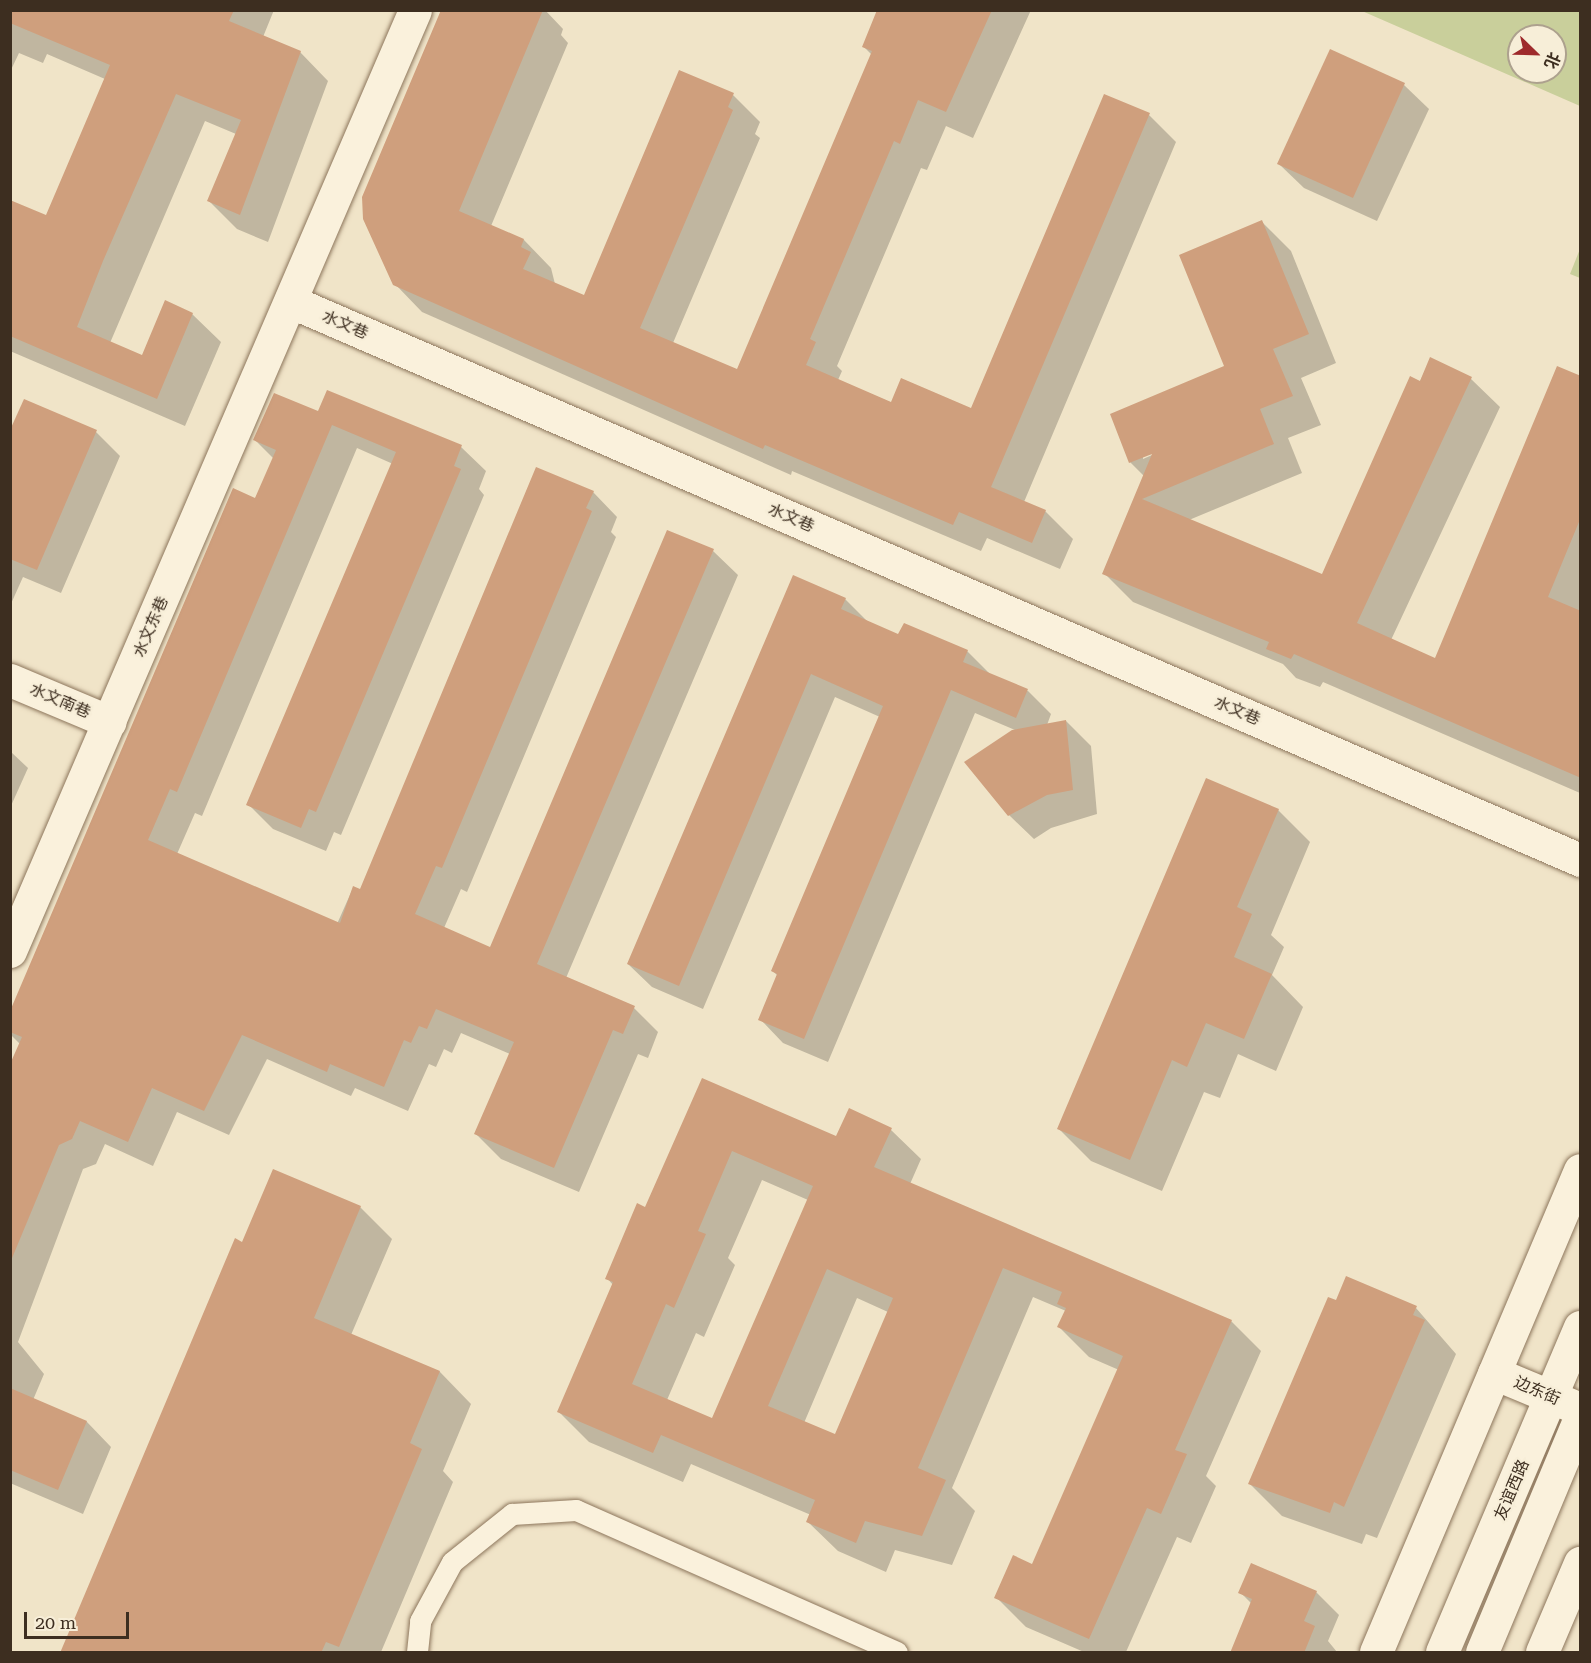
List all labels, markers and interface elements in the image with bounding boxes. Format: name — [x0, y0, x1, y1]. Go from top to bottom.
north arrow — [1507, 24, 1567, 84]
text: 北 — [1540, 49, 1564, 72]
street label: 水文巷 — [319, 307, 371, 343]
street label: 水文巷 — [765, 500, 817, 536]
street label: 水文东巷 — [130, 594, 172, 660]
street label: 水文南巷 — [27, 680, 93, 722]
street label: 水文巷 — [1211, 693, 1263, 729]
street label: 边东街 — [1511, 1373, 1563, 1409]
street label: 友谊西路 — [1491, 1457, 1533, 1523]
scale bar — [27, 1600, 132, 1638]
text: 20 m — [35, 1612, 76, 1633]

